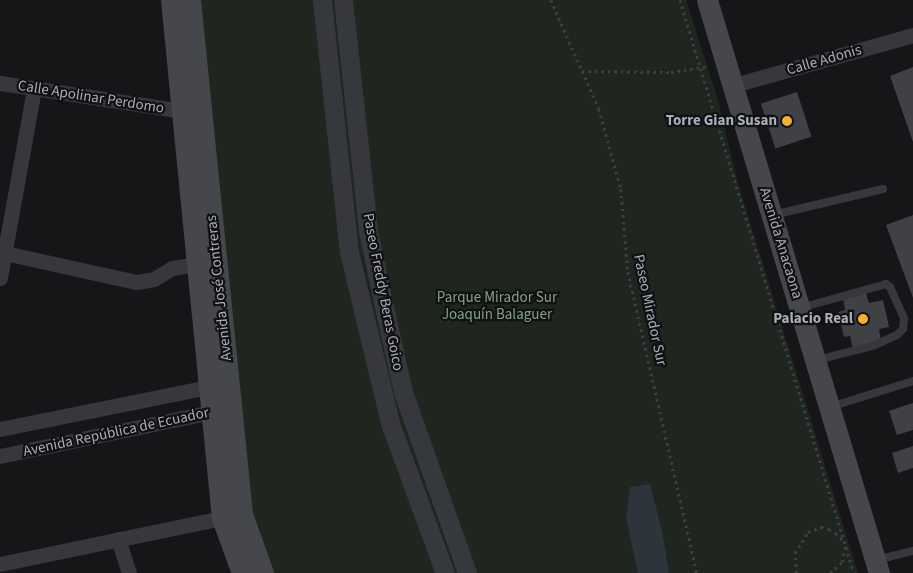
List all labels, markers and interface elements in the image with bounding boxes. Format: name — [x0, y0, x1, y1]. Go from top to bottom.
street label: Calle Adonis — [785, 41, 863, 79]
street label: Calle Apolinar Perdomo — [17, 77, 165, 117]
place label: Torre Gian Susan — [666, 112, 777, 130]
marker: Torre Gian Susan — [781, 115, 793, 127]
street label: Avenida Anacaona — [756, 185, 806, 301]
street label: Paseo Freddy Beras Goico — [359, 212, 407, 372]
street label: Avenida José Contreras — [202, 214, 236, 362]
street label: Paseo Mirador Sur — [629, 253, 671, 367]
park label: Parque Mirador Sur Joaquín Balaguer — [437, 288, 557, 323]
place label: Palacio Real — [773, 310, 853, 328]
marker: Palacio Real — [857, 313, 869, 325]
street label: Avenida República de Ecuador — [22, 404, 210, 460]

